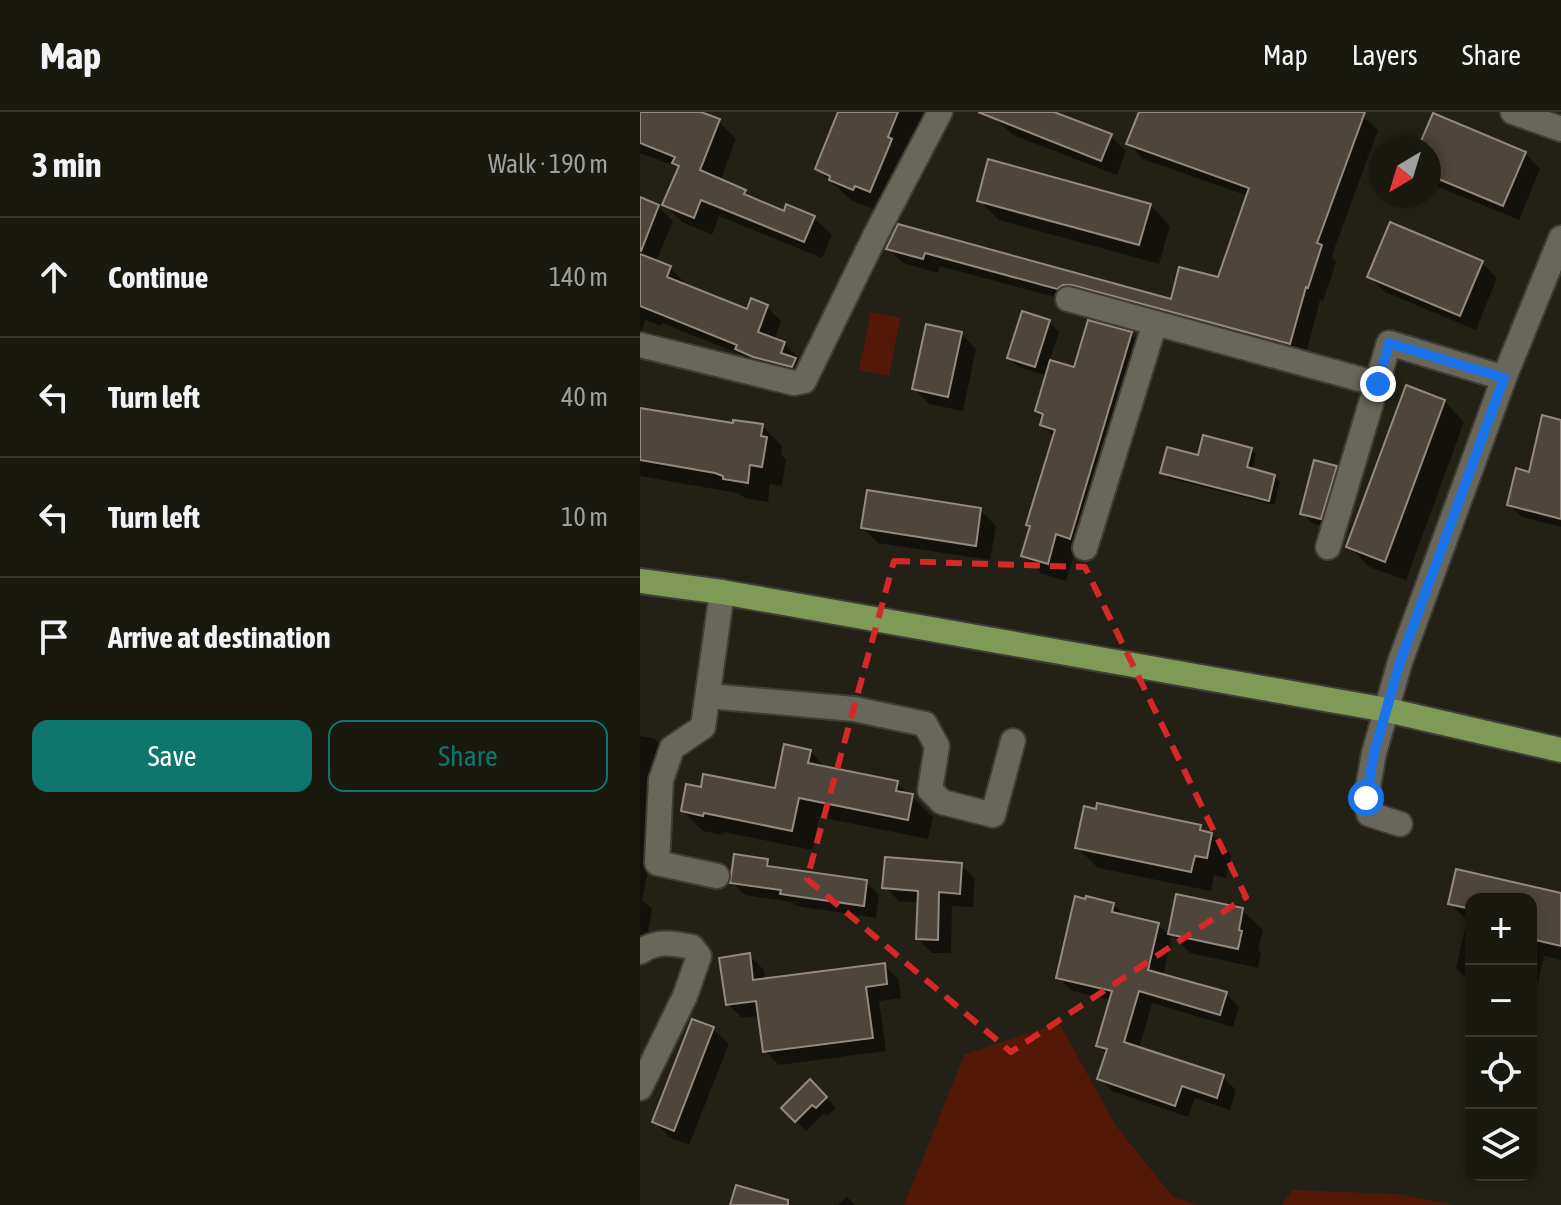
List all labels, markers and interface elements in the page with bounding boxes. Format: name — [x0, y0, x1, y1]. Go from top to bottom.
text: Map — [40, 34, 101, 77]
text: Map — [1263, 39, 1308, 71]
text: Layers — [1352, 39, 1418, 71]
text: Share — [1462, 39, 1521, 71]
north arrow — [1369, 136, 1441, 208]
text: 3 min — [32, 145, 101, 184]
text: Walk · 190 m — [488, 149, 608, 179]
icon: ahead — [32, 255, 76, 299]
text: Continue — [108, 260, 208, 294]
text: 140 m — [549, 262, 608, 292]
route end — [1360, 366, 1396, 402]
icon: left — [32, 375, 76, 419]
text: Turn left — [108, 380, 200, 414]
text: 40 m — [561, 382, 608, 412]
icon: left — [32, 495, 76, 539]
text: Turn left — [108, 500, 200, 534]
text: 10 m — [561, 502, 608, 532]
icon: arrive — [32, 615, 76, 659]
text: Arrive at destination — [108, 620, 330, 654]
button: Save — [32, 720, 312, 792]
button: Share — [328, 720, 608, 792]
route start — [1348, 780, 1384, 816]
map controls — [1465, 893, 1537, 1181]
button: + — [1465, 893, 1537, 965]
button: − — [1465, 965, 1537, 1037]
button: locate — [1465, 1037, 1537, 1109]
button: layers — [1465, 1109, 1537, 1181]

